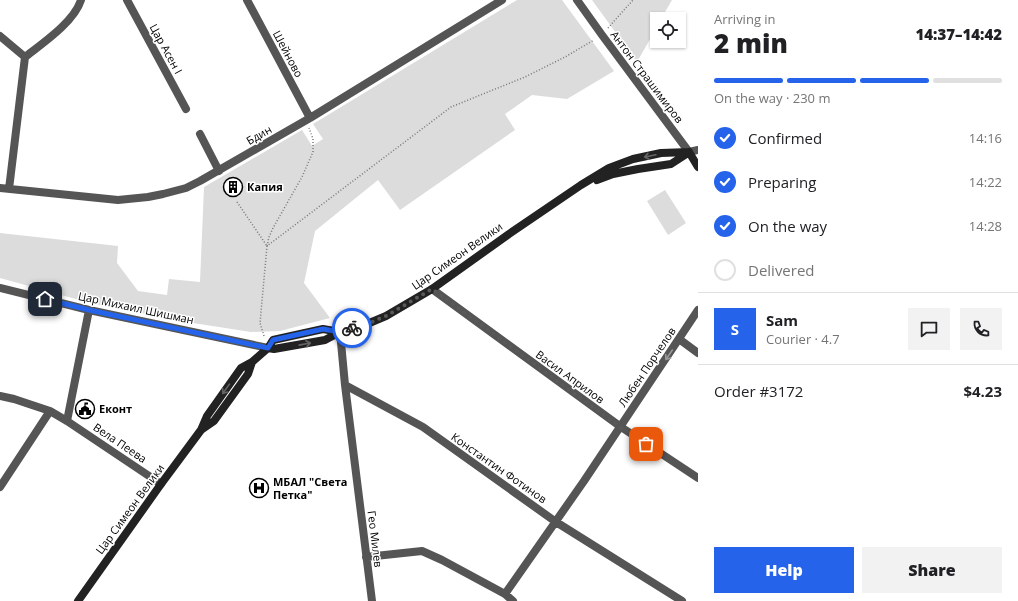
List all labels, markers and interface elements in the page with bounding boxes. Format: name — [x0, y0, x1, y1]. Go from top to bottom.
text: Arriving in — [714, 10, 776, 28]
map controls — [650, 12, 686, 48]
button: locate — [650, 12, 686, 48]
street label: Цар Асен I — [147, 21, 186, 76]
text: 14:37–14:42 — [916, 24, 1002, 44]
text: 2 min — [714, 25, 788, 61]
street label: Антон Страшимиров — [608, 27, 687, 126]
street label: Шейново — [270, 28, 307, 80]
text: On the way · 230 m — [714, 89, 830, 107]
street label: Бдин — [243, 121, 274, 148]
icon: check — [714, 127, 736, 149]
text: Confirmed — [748, 128, 822, 148]
text: 14:16 — [969, 129, 1002, 147]
one-way arrow — [644, 152, 657, 160]
icon: check — [714, 171, 736, 193]
text: Preparing — [748, 172, 816, 192]
text: 14:22 — [969, 173, 1002, 191]
building icon: Капия — [222, 176, 244, 198]
place label: Капия — [247, 179, 283, 194]
icon: check — [714, 215, 736, 237]
text: On the way — [748, 216, 827, 236]
text: 14:28 — [969, 217, 1002, 235]
street label: Цар Симеон Велики — [408, 219, 505, 293]
text: Delivered — [748, 260, 815, 280]
pin — [28, 282, 62, 316]
icon: home — [34, 288, 56, 310]
street label: Цар Михаил Шишман — [77, 288, 195, 327]
courier — [332, 308, 372, 348]
button: chat — [908, 308, 950, 350]
button: phone — [960, 308, 1002, 350]
text: Sam — [766, 310, 798, 330]
icon: bike — [341, 317, 363, 339]
text: S — [731, 319, 739, 339]
street label: Любен Порчелов — [614, 324, 679, 409]
text: Courier · 4.7 — [766, 330, 840, 348]
one-way arrow — [298, 339, 311, 347]
street label: Васил Априлов — [533, 347, 608, 407]
one-way arrow — [665, 349, 673, 360]
text: Order #3172 — [714, 381, 803, 401]
text: $4.23 — [963, 381, 1002, 401]
one-way arrow — [222, 383, 230, 394]
public building icon: Еконт — [74, 398, 96, 420]
place label: Еконт — [99, 401, 132, 416]
street label: Вела Пеева — [91, 419, 150, 466]
pin — [629, 427, 663, 461]
street label: Константин Фотинов — [449, 429, 550, 506]
icon: bag — [635, 433, 657, 455]
street label: Цар Симеон Велики — [92, 461, 167, 557]
place label: МБАЛ "Света Петка" — [273, 474, 347, 502]
hospital icon: МБАЛ "Света Петка" — [248, 477, 270, 499]
street label: Гео Милев — [365, 510, 386, 568]
button: Help — [714, 547, 854, 593]
button: Share — [862, 547, 1002, 593]

